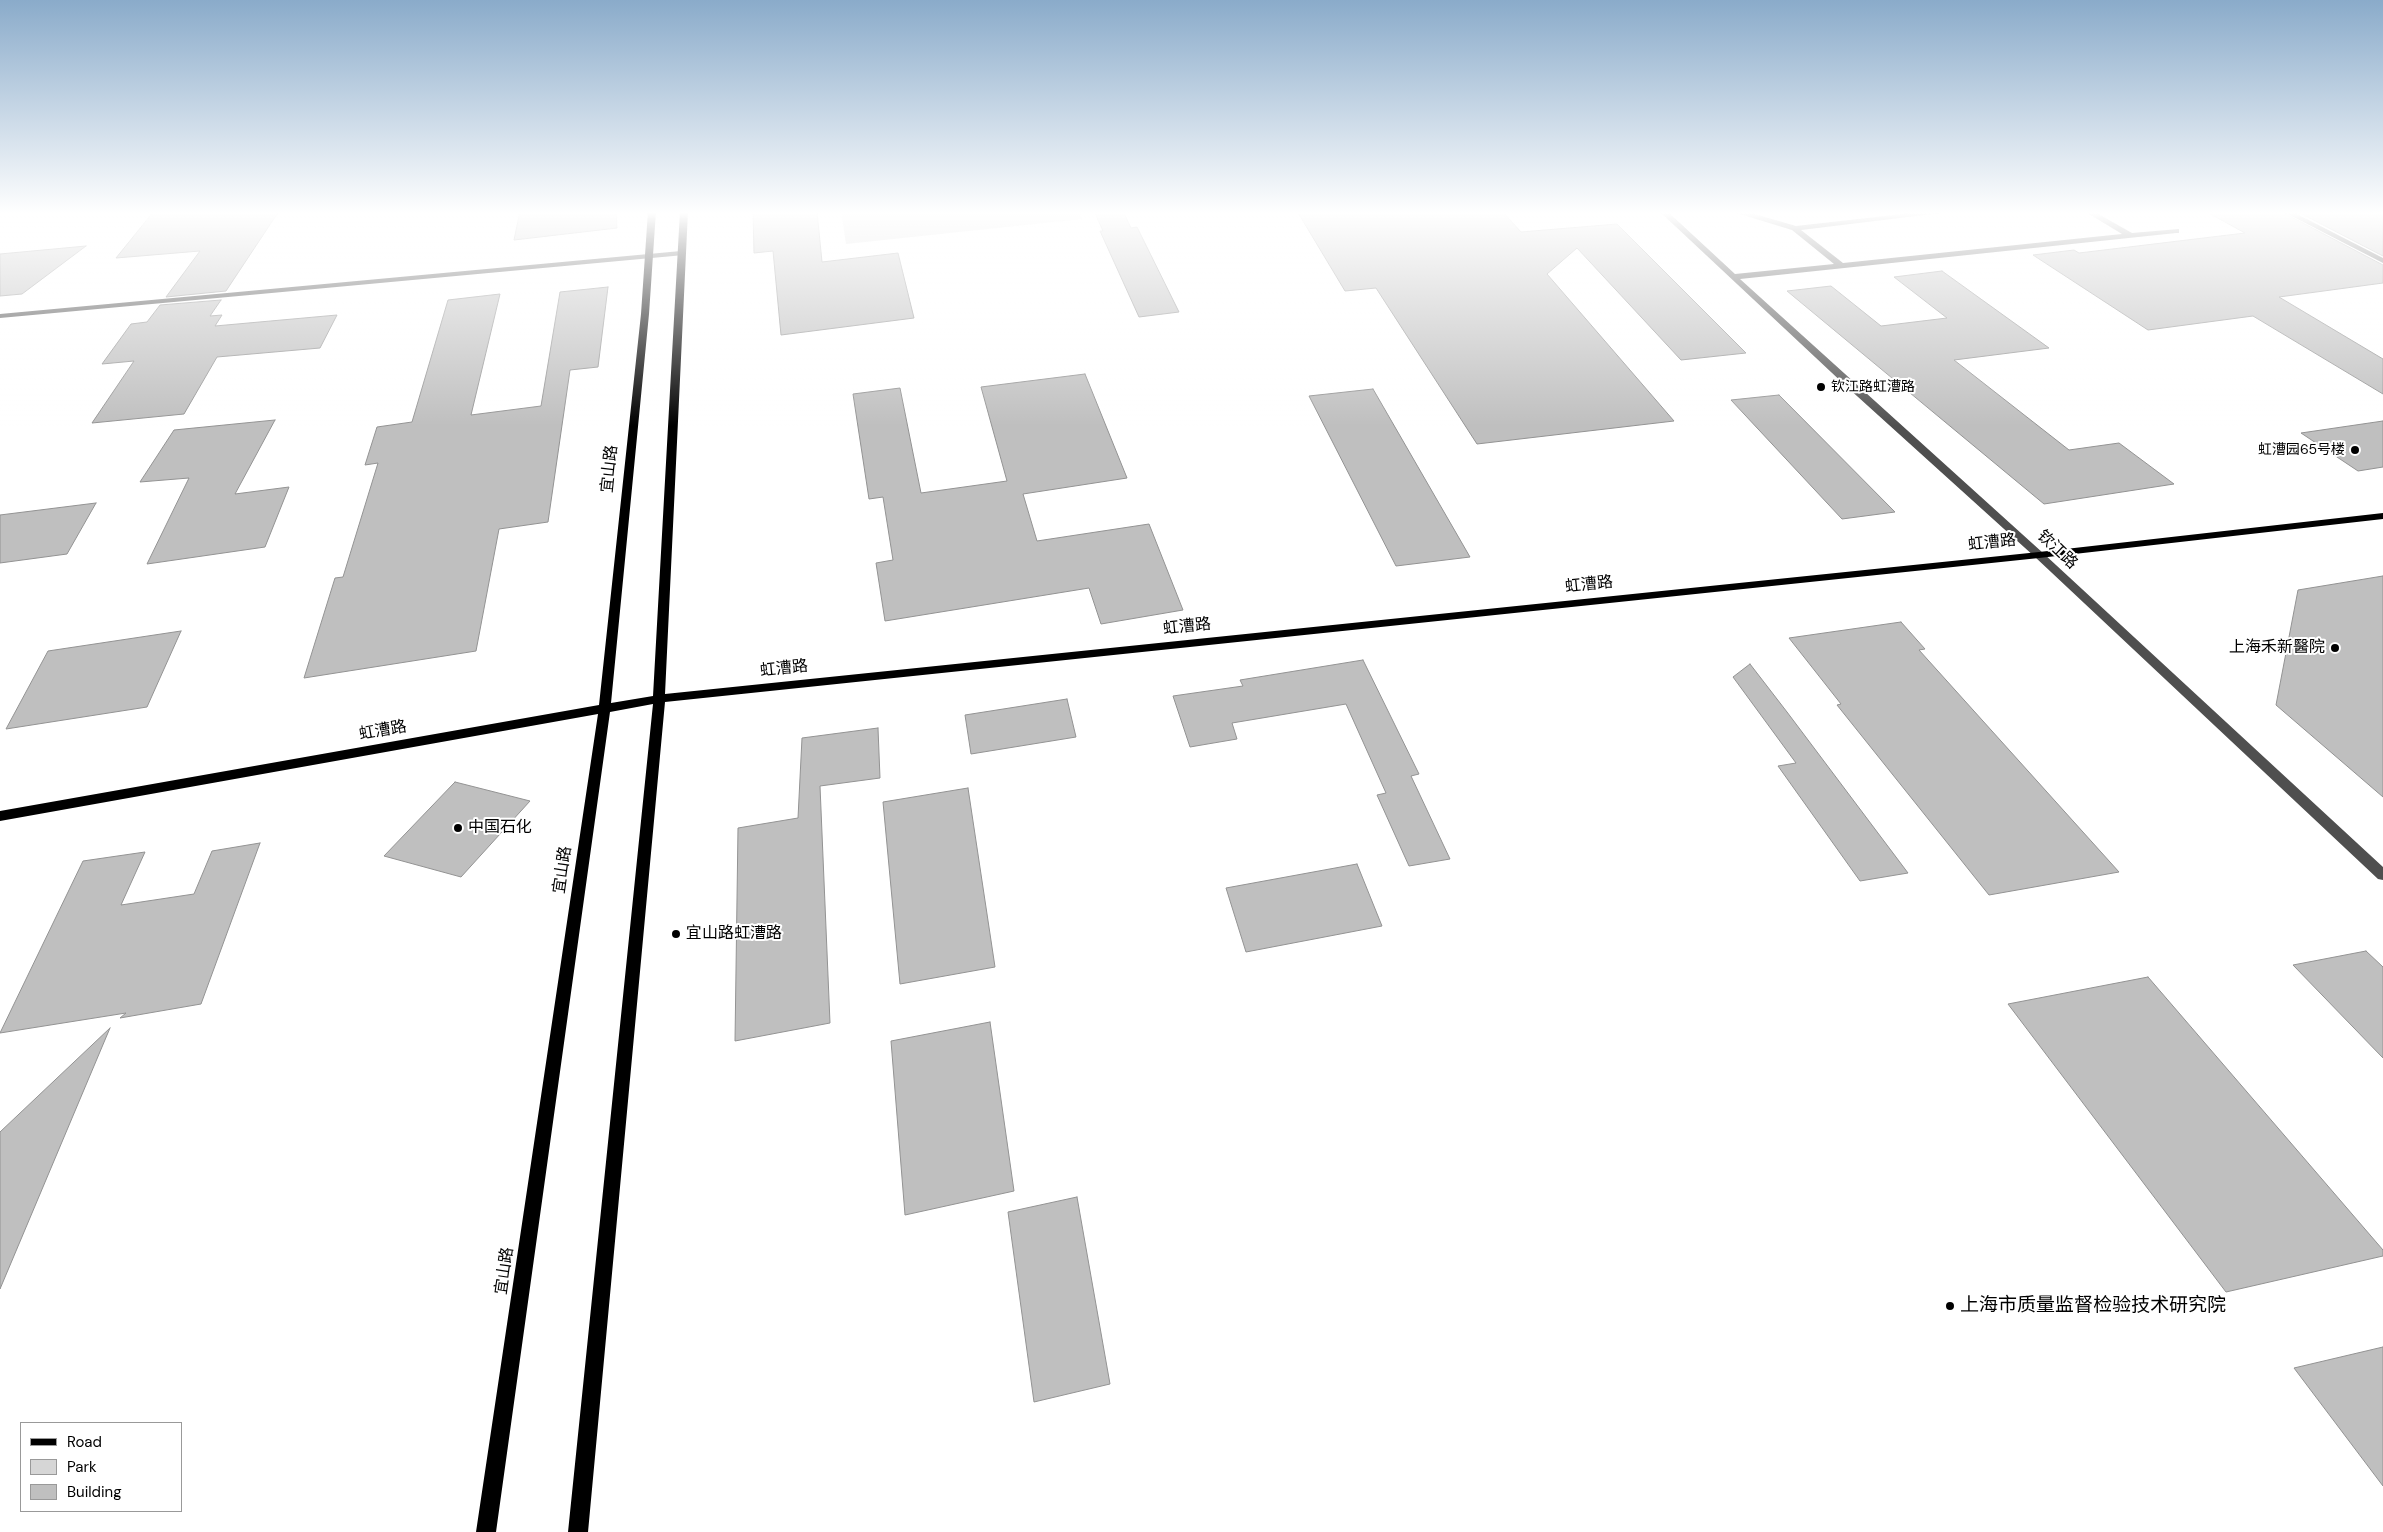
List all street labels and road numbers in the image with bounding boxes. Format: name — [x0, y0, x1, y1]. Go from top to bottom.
street label: 宜山路 — [598, 444, 622, 494]
street label: 钦江路 — [2033, 527, 2081, 573]
street label: 虹漕路 — [1967, 531, 2017, 555]
street label: 虹漕路 — [1564, 573, 1614, 597]
street label: 虹漕路 — [1162, 615, 1212, 639]
street label: 虹漕路 — [759, 657, 809, 681]
street label: 虹漕路 — [358, 717, 408, 745]
street label: 宜山路 — [550, 845, 576, 895]
street label: 宜山路 — [492, 1246, 518, 1296]

